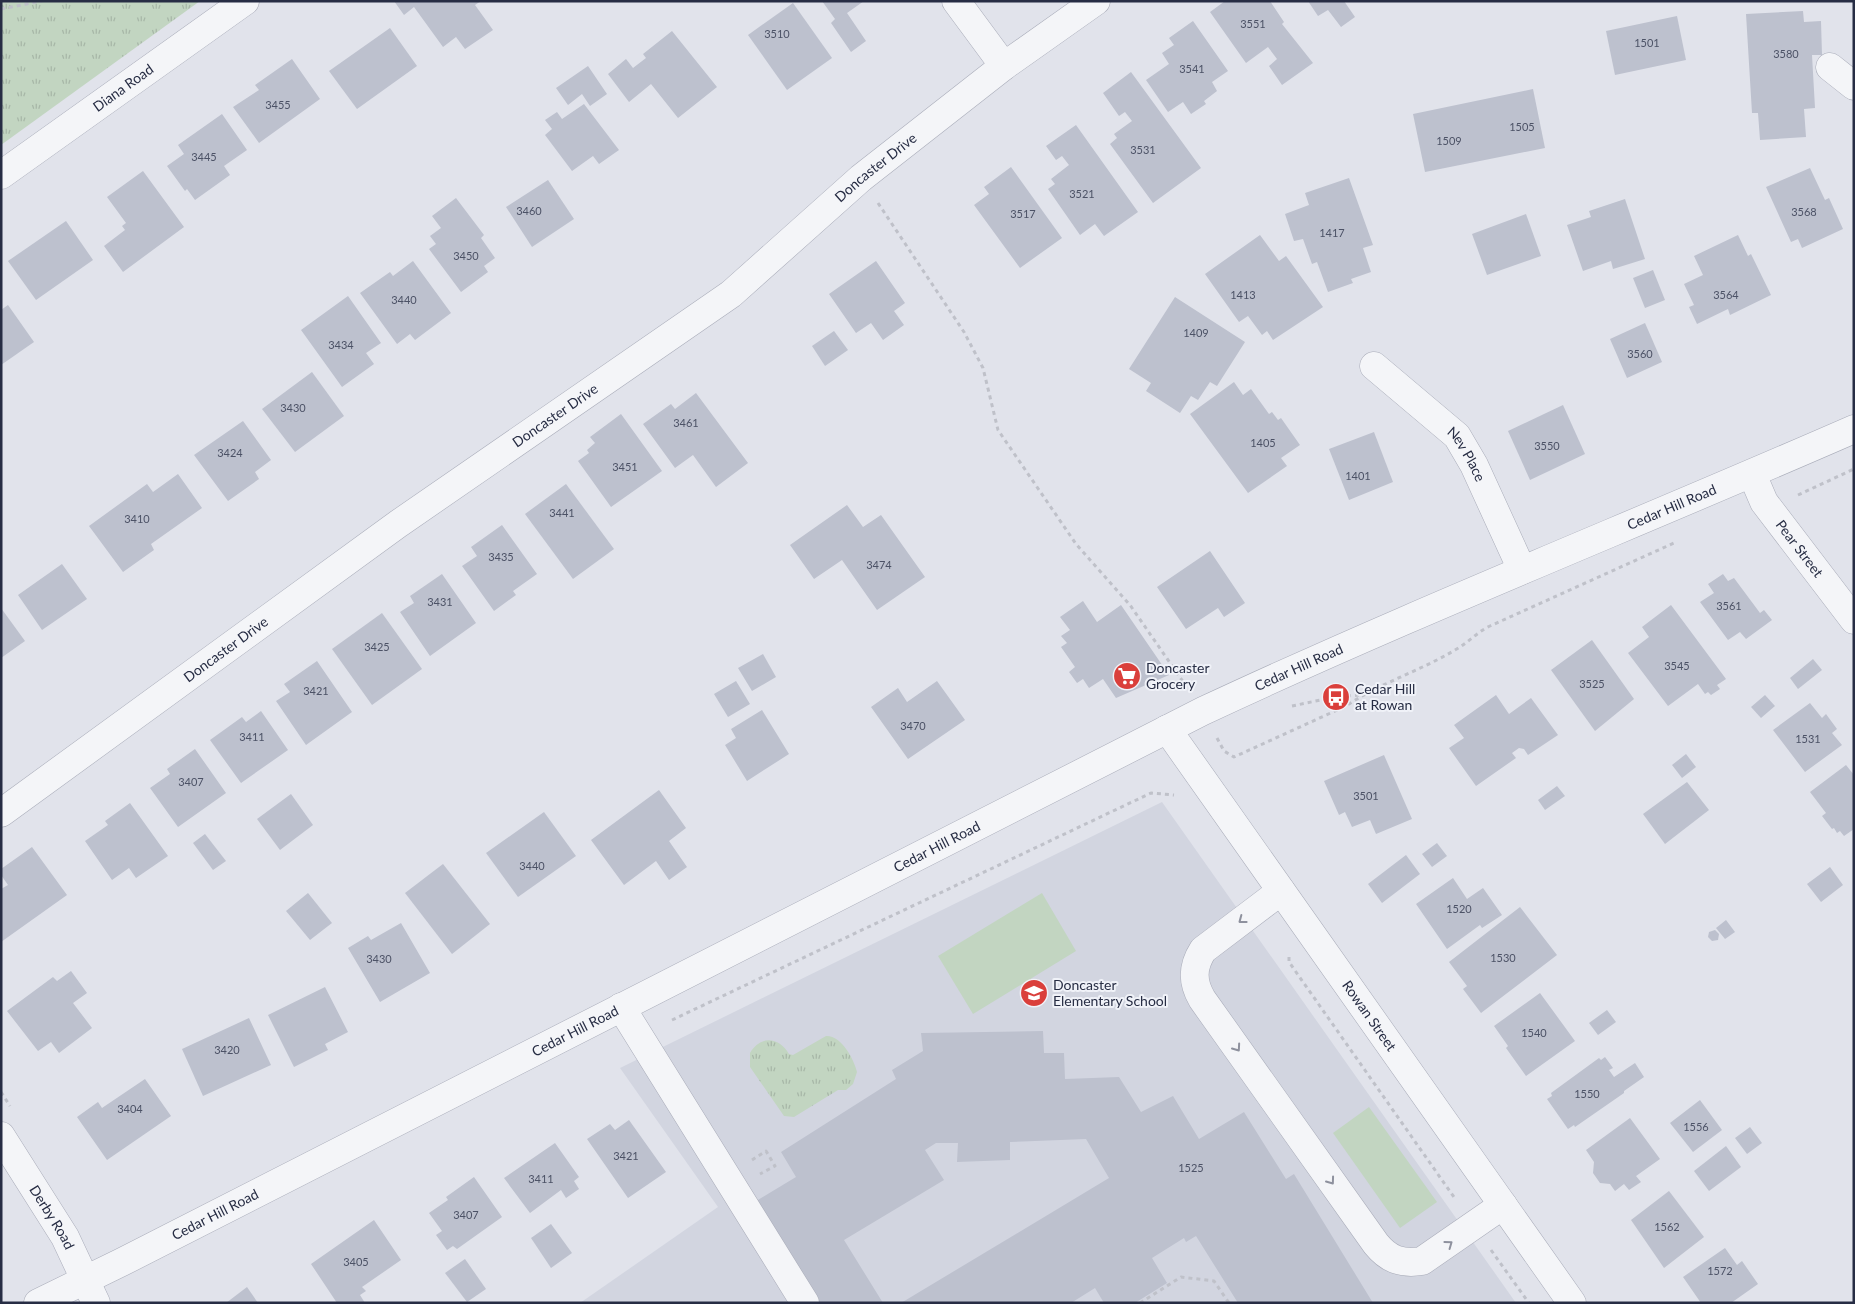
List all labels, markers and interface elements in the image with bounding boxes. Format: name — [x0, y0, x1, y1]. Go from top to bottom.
house number: 3551 — [1240, 17, 1266, 30]
house number: 3510 — [764, 27, 790, 40]
house number: 1501 — [1634, 36, 1660, 49]
house number: 3580 — [1773, 47, 1799, 60]
street label: Diana Road — [89, 60, 156, 115]
house number: 3541 — [1179, 62, 1205, 75]
house number: 3455 — [265, 98, 291, 111]
house number: 1505 — [1509, 120, 1535, 133]
street label: Doncaster Drive — [831, 129, 920, 205]
house number: 1509 — [1436, 134, 1462, 147]
house number: 3531 — [1130, 143, 1156, 156]
house number: 3445 — [191, 150, 217, 163]
house number: 3521 — [1069, 187, 1095, 200]
house number: 3460 — [516, 204, 542, 217]
house number: 3568 — [1791, 205, 1817, 218]
house number: 3517 — [1010, 207, 1036, 220]
house number: 1417 — [1319, 226, 1345, 239]
house number: 3450 — [453, 249, 479, 262]
house number: 1413 — [1230, 288, 1256, 301]
house number: 3564 — [1713, 288, 1739, 301]
house number: 3440 — [391, 293, 417, 306]
house number: 1409 — [1183, 326, 1209, 339]
house number: 3434 — [328, 338, 354, 351]
house number: 3560 — [1627, 347, 1653, 360]
street label: Doncaster Drive — [509, 380, 601, 451]
house number: 3430 — [280, 401, 306, 414]
house number: 3461 — [673, 416, 699, 429]
street label: Nev Place — [1444, 423, 1489, 484]
house number: 1405 — [1250, 436, 1276, 449]
house number: 3550 — [1534, 439, 1560, 452]
house number: 3424 — [217, 446, 243, 459]
house number: 3451 — [612, 460, 638, 473]
house number: 1401 — [1345, 469, 1371, 482]
street label: Cedar Hill Road — [1624, 480, 1719, 533]
house number: 3441 — [549, 506, 575, 519]
house number: 3410 — [124, 512, 150, 525]
street label: Pear Street — [1773, 516, 1827, 580]
house number: 3435 — [488, 550, 514, 563]
house number: 3474 — [866, 558, 892, 571]
house number: 3431 — [427, 595, 453, 608]
house number: 3561 — [1716, 599, 1742, 612]
street label: Doncaster Drive — [180, 613, 271, 685]
house number: 3425 — [364, 640, 390, 653]
street label: Cedar Hill Road — [1252, 640, 1345, 694]
place label: Doncaster Grocery — [1146, 659, 1209, 692]
house number: 3545 — [1664, 659, 1690, 672]
supermarket icon: Doncaster Grocery — [1112, 661, 1142, 691]
house number: 3525 — [1579, 677, 1605, 690]
place label: Cedar Hill at Rowan — [1355, 680, 1415, 713]
bus stop icon: Cedar Hill at Rowan — [1321, 682, 1351, 712]
house number: 3421 — [303, 684, 329, 697]
house number: 3470 — [900, 719, 926, 732]
house number: 3411 — [239, 730, 265, 743]
house number: 1531 — [1795, 732, 1821, 745]
house number: 3407 — [178, 775, 204, 788]
house number: 3501 — [1353, 789, 1379, 802]
street label: Cedar Hill Road — [890, 817, 983, 875]
house number: 3440 — [519, 859, 545, 872]
house number: 1520 — [1446, 902, 1472, 915]
one-way arrow — [1238, 914, 1248, 923]
house number: 1530 — [1490, 951, 1516, 964]
house number: 3430 — [366, 952, 392, 965]
place label: Doncaster Elementary School — [1053, 976, 1167, 1009]
street label: Rowan Street — [1339, 977, 1400, 1054]
school or university icon: Doncaster Elementary School — [1019, 978, 1049, 1008]
street label: Cedar Hill Road — [529, 1001, 621, 1060]
house number: 1540 — [1521, 1026, 1547, 1039]
one-way arrow — [1231, 1042, 1240, 1052]
house number: 3420 — [214, 1043, 240, 1056]
house number: 1550 — [1574, 1087, 1600, 1100]
house number: 3404 — [117, 1102, 143, 1115]
house number: 1556 — [1683, 1120, 1709, 1133]
house number: 3421 — [613, 1149, 639, 1162]
house number: 1525 — [1178, 1161, 1204, 1174]
house number: 3411 — [528, 1172, 554, 1185]
one-way arrow — [1325, 1175, 1334, 1185]
street label: Derby Road — [26, 1182, 78, 1252]
street label: Cedar Hill Road — [169, 1185, 261, 1243]
house number: 3407 — [453, 1208, 479, 1221]
house number: 1562 — [1654, 1220, 1680, 1233]
one-way arrow — [1443, 1241, 1453, 1250]
house number: 3405 — [343, 1255, 369, 1268]
house number: 1572 — [1707, 1264, 1733, 1277]

